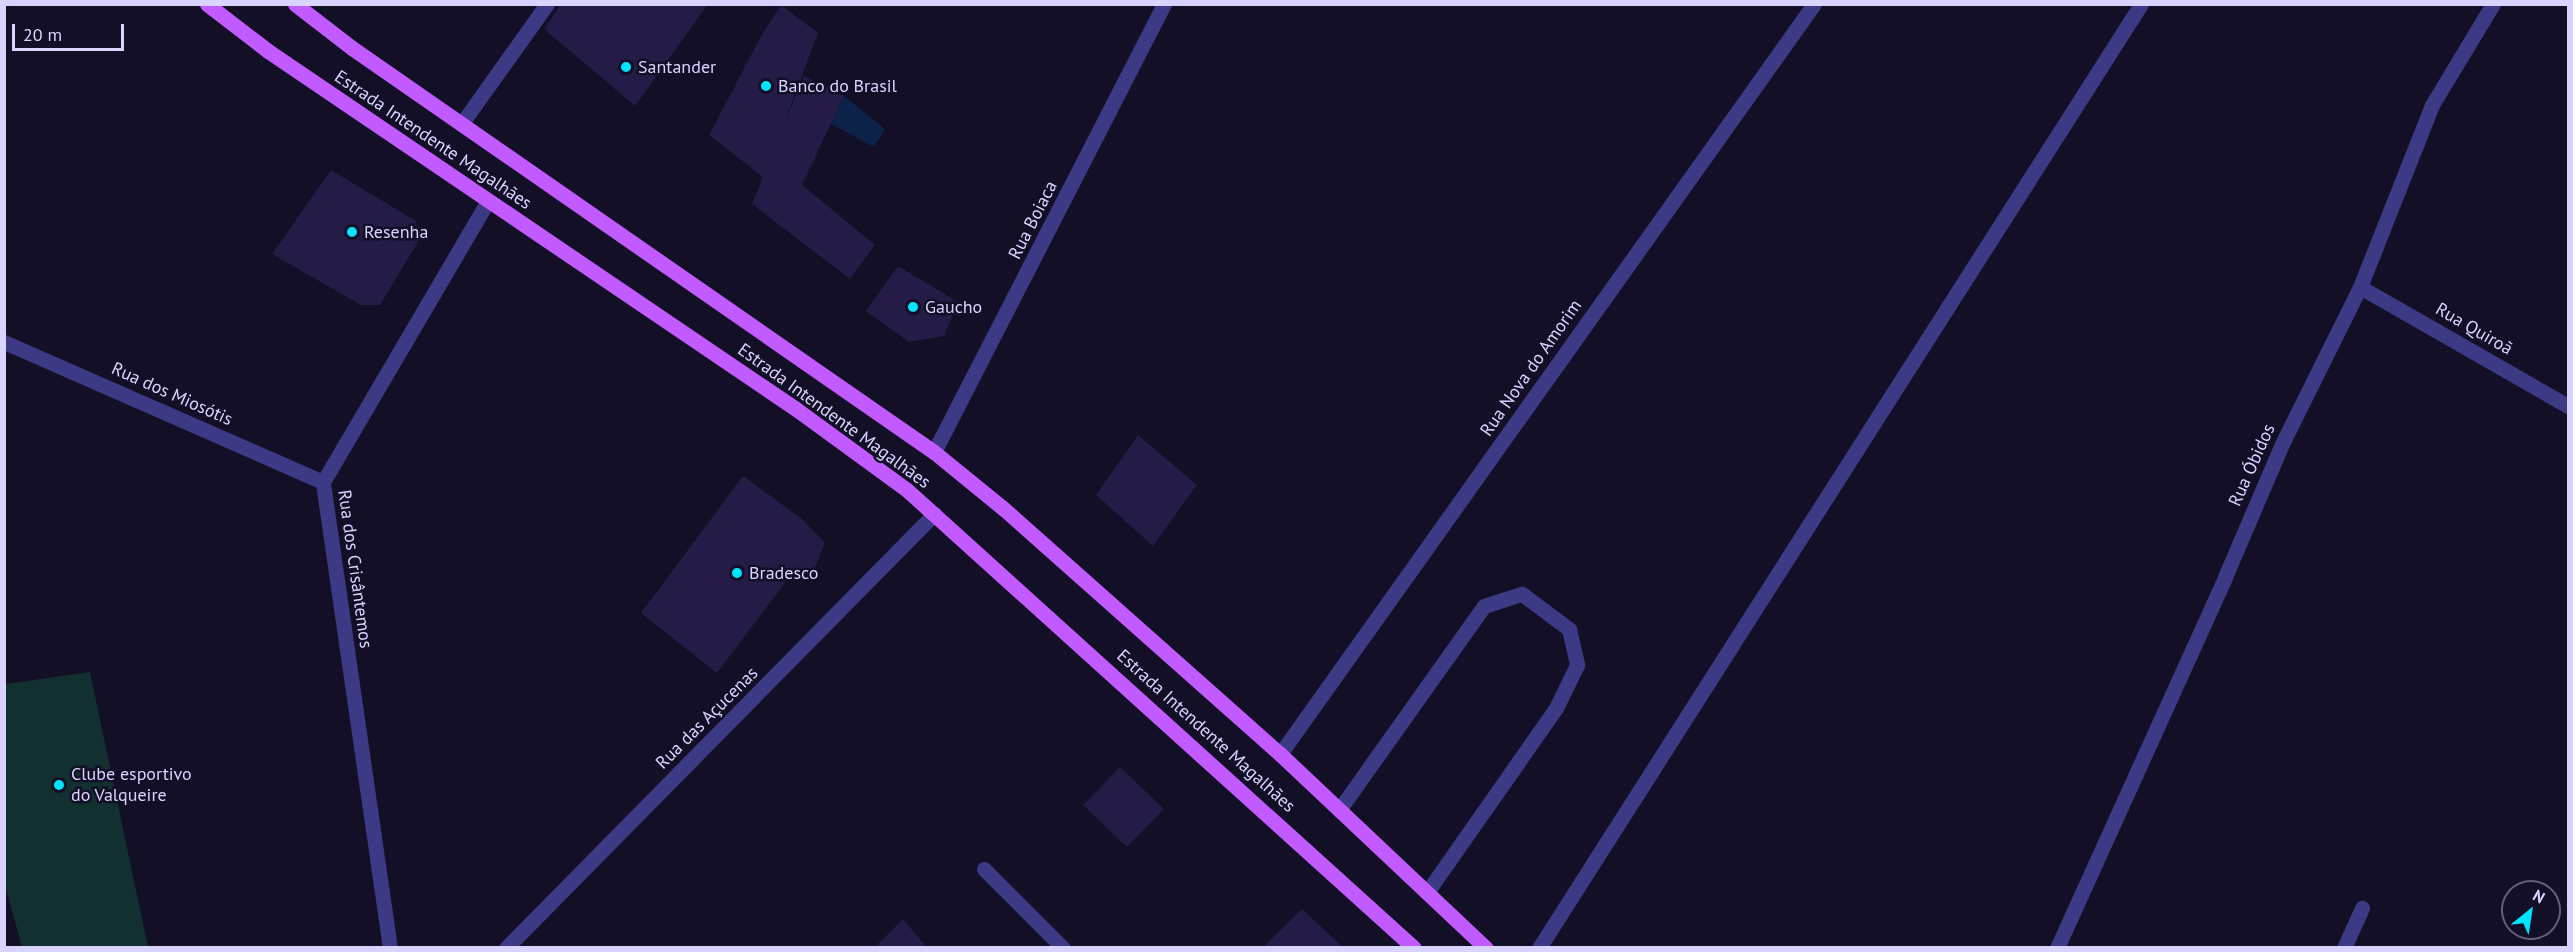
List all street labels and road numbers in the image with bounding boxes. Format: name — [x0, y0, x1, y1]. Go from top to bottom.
street label: Estrada Intendente Magalhães — [330, 66, 536, 214]
street label: Rua Boiaca — [1004, 177, 1062, 263]
street label: Rua Nova do Amorim — [1476, 295, 1586, 441]
street label: Rua Quiroã — [2432, 298, 2516, 360]
street label: Estrada Intendente Magalhães — [733, 339, 935, 493]
street label: Rua dos Miosótis — [108, 358, 236, 430]
street label: Rua Óbidos — [2224, 421, 2280, 509]
street label: Rua dos Crisântemos — [333, 488, 377, 650]
street label: Estrada Intendente Magalhães — [1112, 645, 1300, 817]
street label: Rua das Açucenas — [651, 662, 763, 774]

